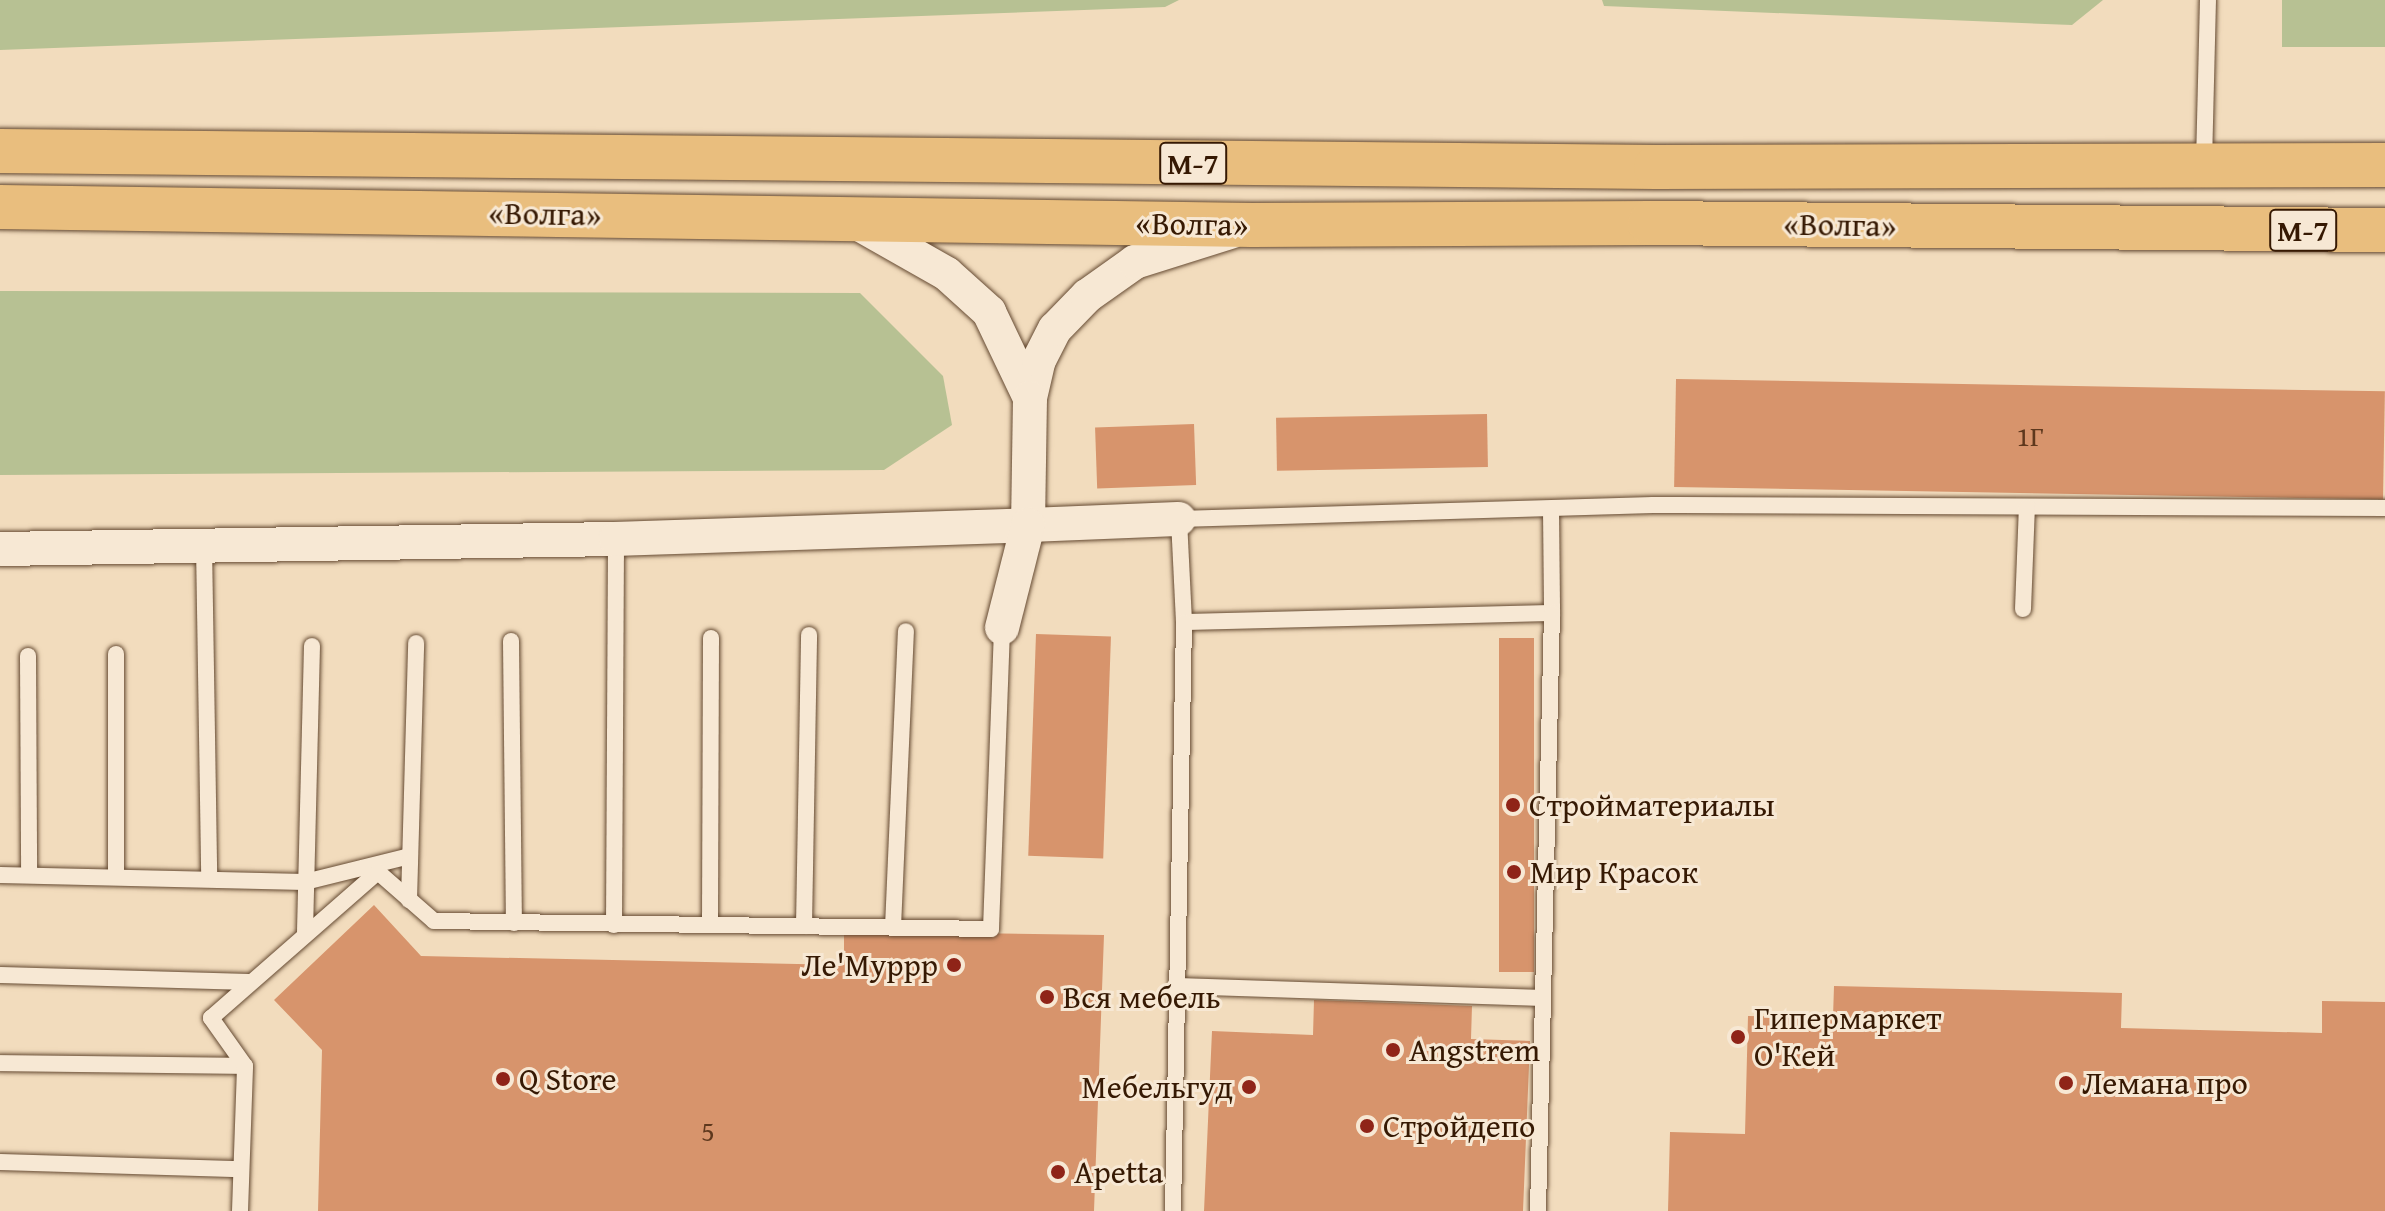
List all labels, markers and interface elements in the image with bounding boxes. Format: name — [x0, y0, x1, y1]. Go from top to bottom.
road number: М-7 — [1159, 137, 1227, 189]
street label: «Волга» — [488, 194, 602, 234]
street label: «Волга» — [1135, 204, 1249, 244]
road number: М-7 — [2269, 204, 2337, 256]
street label: «Волга» — [1783, 205, 1897, 245]
house number: 1Г — [2016, 419, 2044, 453]
place label: Стройматериалы — [1529, 786, 1775, 824]
marker: Стройматериалы — [1504, 796, 1522, 814]
place label: Мир Красок — [1530, 853, 1698, 891]
marker: Мир Красок — [1505, 863, 1523, 881]
place label: Ле'Муррр — [801, 946, 938, 984]
marker: Ле'Муррр — [945, 956, 963, 974]
place label: Вся мебель — [1063, 978, 1221, 1016]
marker: Вся мебель — [1038, 988, 1056, 1006]
place label: Гипермаркет О'Кей — [1754, 1000, 1941, 1075]
marker: Гипермаркет О'Кей — [1729, 1028, 1747, 1046]
place label: Angstrem — [1409, 1031, 1540, 1069]
marker: Angstrem — [1384, 1041, 1402, 1059]
place label: Q Store — [519, 1060, 616, 1098]
place label: Лемана про — [2082, 1064, 2248, 1102]
place label: Мебельгуд — [1082, 1068, 1233, 1106]
marker: Q Store — [494, 1070, 512, 1088]
marker: Лемана про — [2057, 1074, 2075, 1092]
marker: Мебельгуд — [1240, 1078, 1258, 1096]
place label: Стройдепо — [1383, 1107, 1535, 1145]
house number: 5 — [701, 1114, 715, 1148]
marker: Стройдепо — [1358, 1117, 1376, 1135]
place label: Apetta — [1074, 1153, 1163, 1191]
marker: Apetta — [1049, 1163, 1067, 1181]

